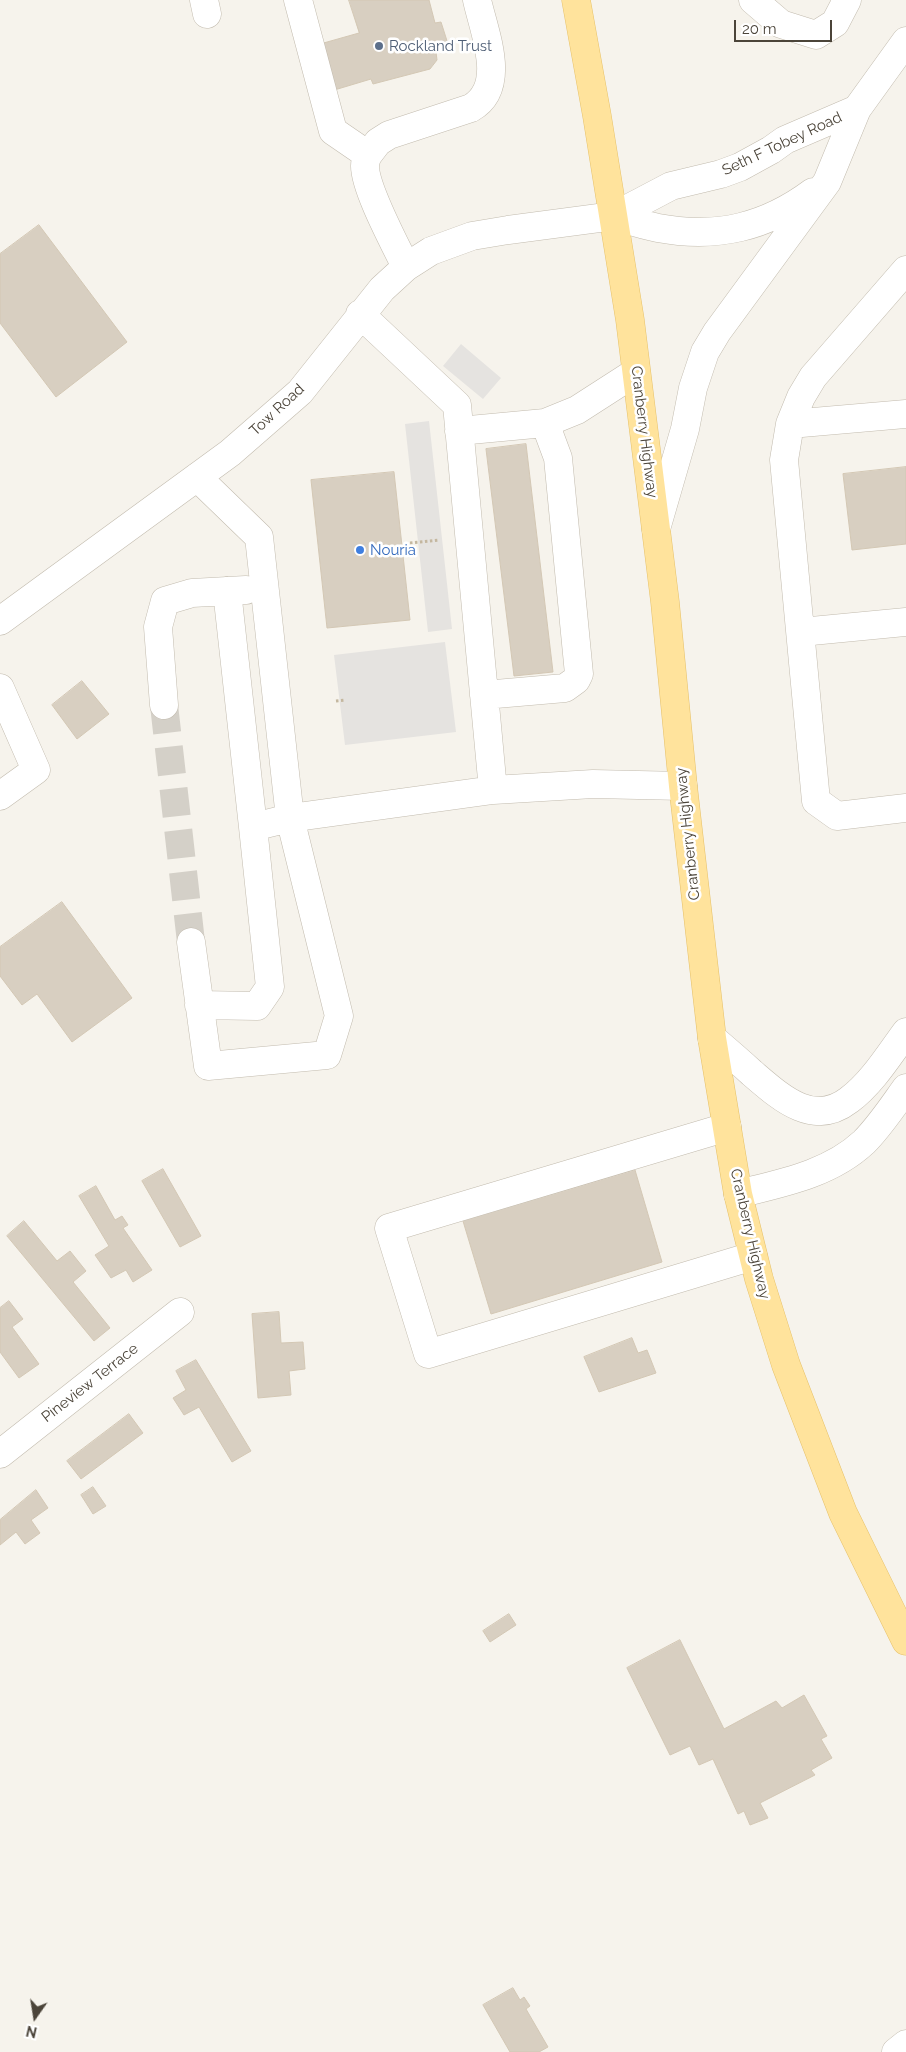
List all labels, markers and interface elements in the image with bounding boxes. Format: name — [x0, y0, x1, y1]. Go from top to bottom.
scale bar — [736, 10, 834, 42]
text: 20 m — [742, 20, 777, 38]
place label: Rockland Trust — [389, 37, 492, 55]
marker: Rockland Trust — [373, 40, 385, 52]
street label: Seth F Tobey Road — [719, 108, 845, 180]
street label: Cranberry Highway — [627, 365, 661, 499]
street label: Tow Road — [246, 380, 308, 440]
place label: Nouria — [370, 541, 416, 559]
marker: Nouria — [354, 544, 366, 556]
street label: Cranberry Highway — [672, 767, 704, 901]
street label: Cranberry Highway — [726, 1167, 774, 1301]
street label: Pineview Terrace — [38, 1340, 142, 1426]
north arrow — [10, 1992, 60, 2042]
text: N — [25, 2023, 39, 2041]

